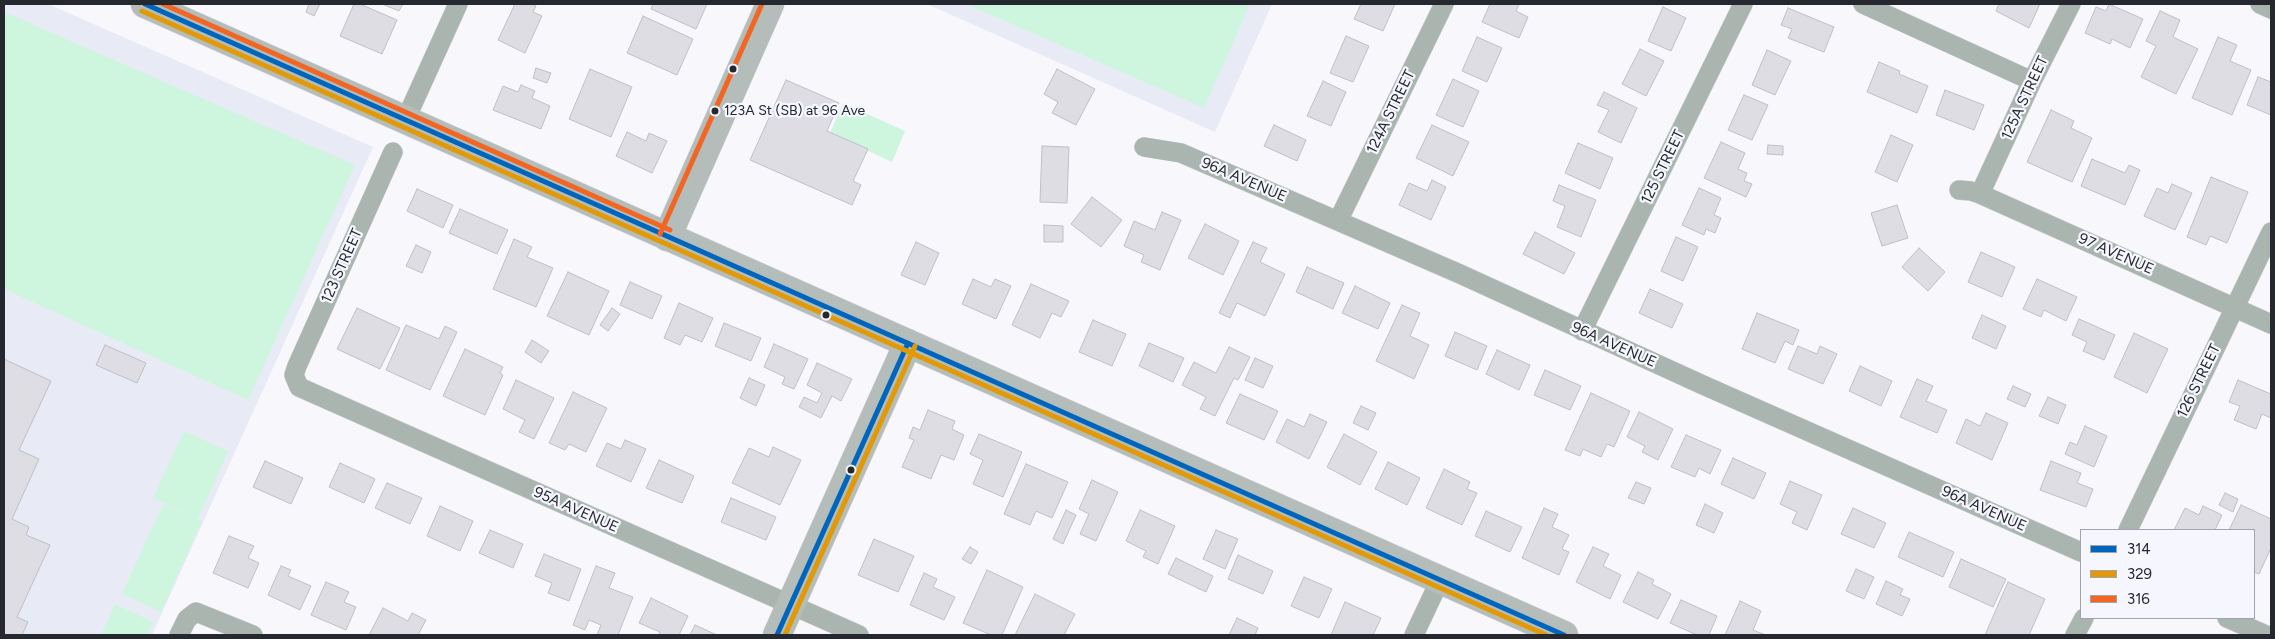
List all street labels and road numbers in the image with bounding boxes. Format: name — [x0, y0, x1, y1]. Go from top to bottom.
street label: 125A STREET — [1998, 53, 2052, 143]
street label: 124A STREET — [1363, 67, 1419, 157]
street label: 125 STREET — [1637, 127, 1689, 207]
street label: 96A AVENUE — [1199, 154, 1289, 206]
street label: 123 STREET — [318, 226, 366, 306]
street label: 97 AVENUE — [2076, 229, 2156, 279]
street label: 96A AVENUE — [1569, 318, 1659, 372]
street label: 126 STREET — [2173, 341, 2225, 421]
street label: 96A AVENUE — [1939, 482, 2029, 536]
street label: 95A AVENUE — [531, 483, 621, 537]

